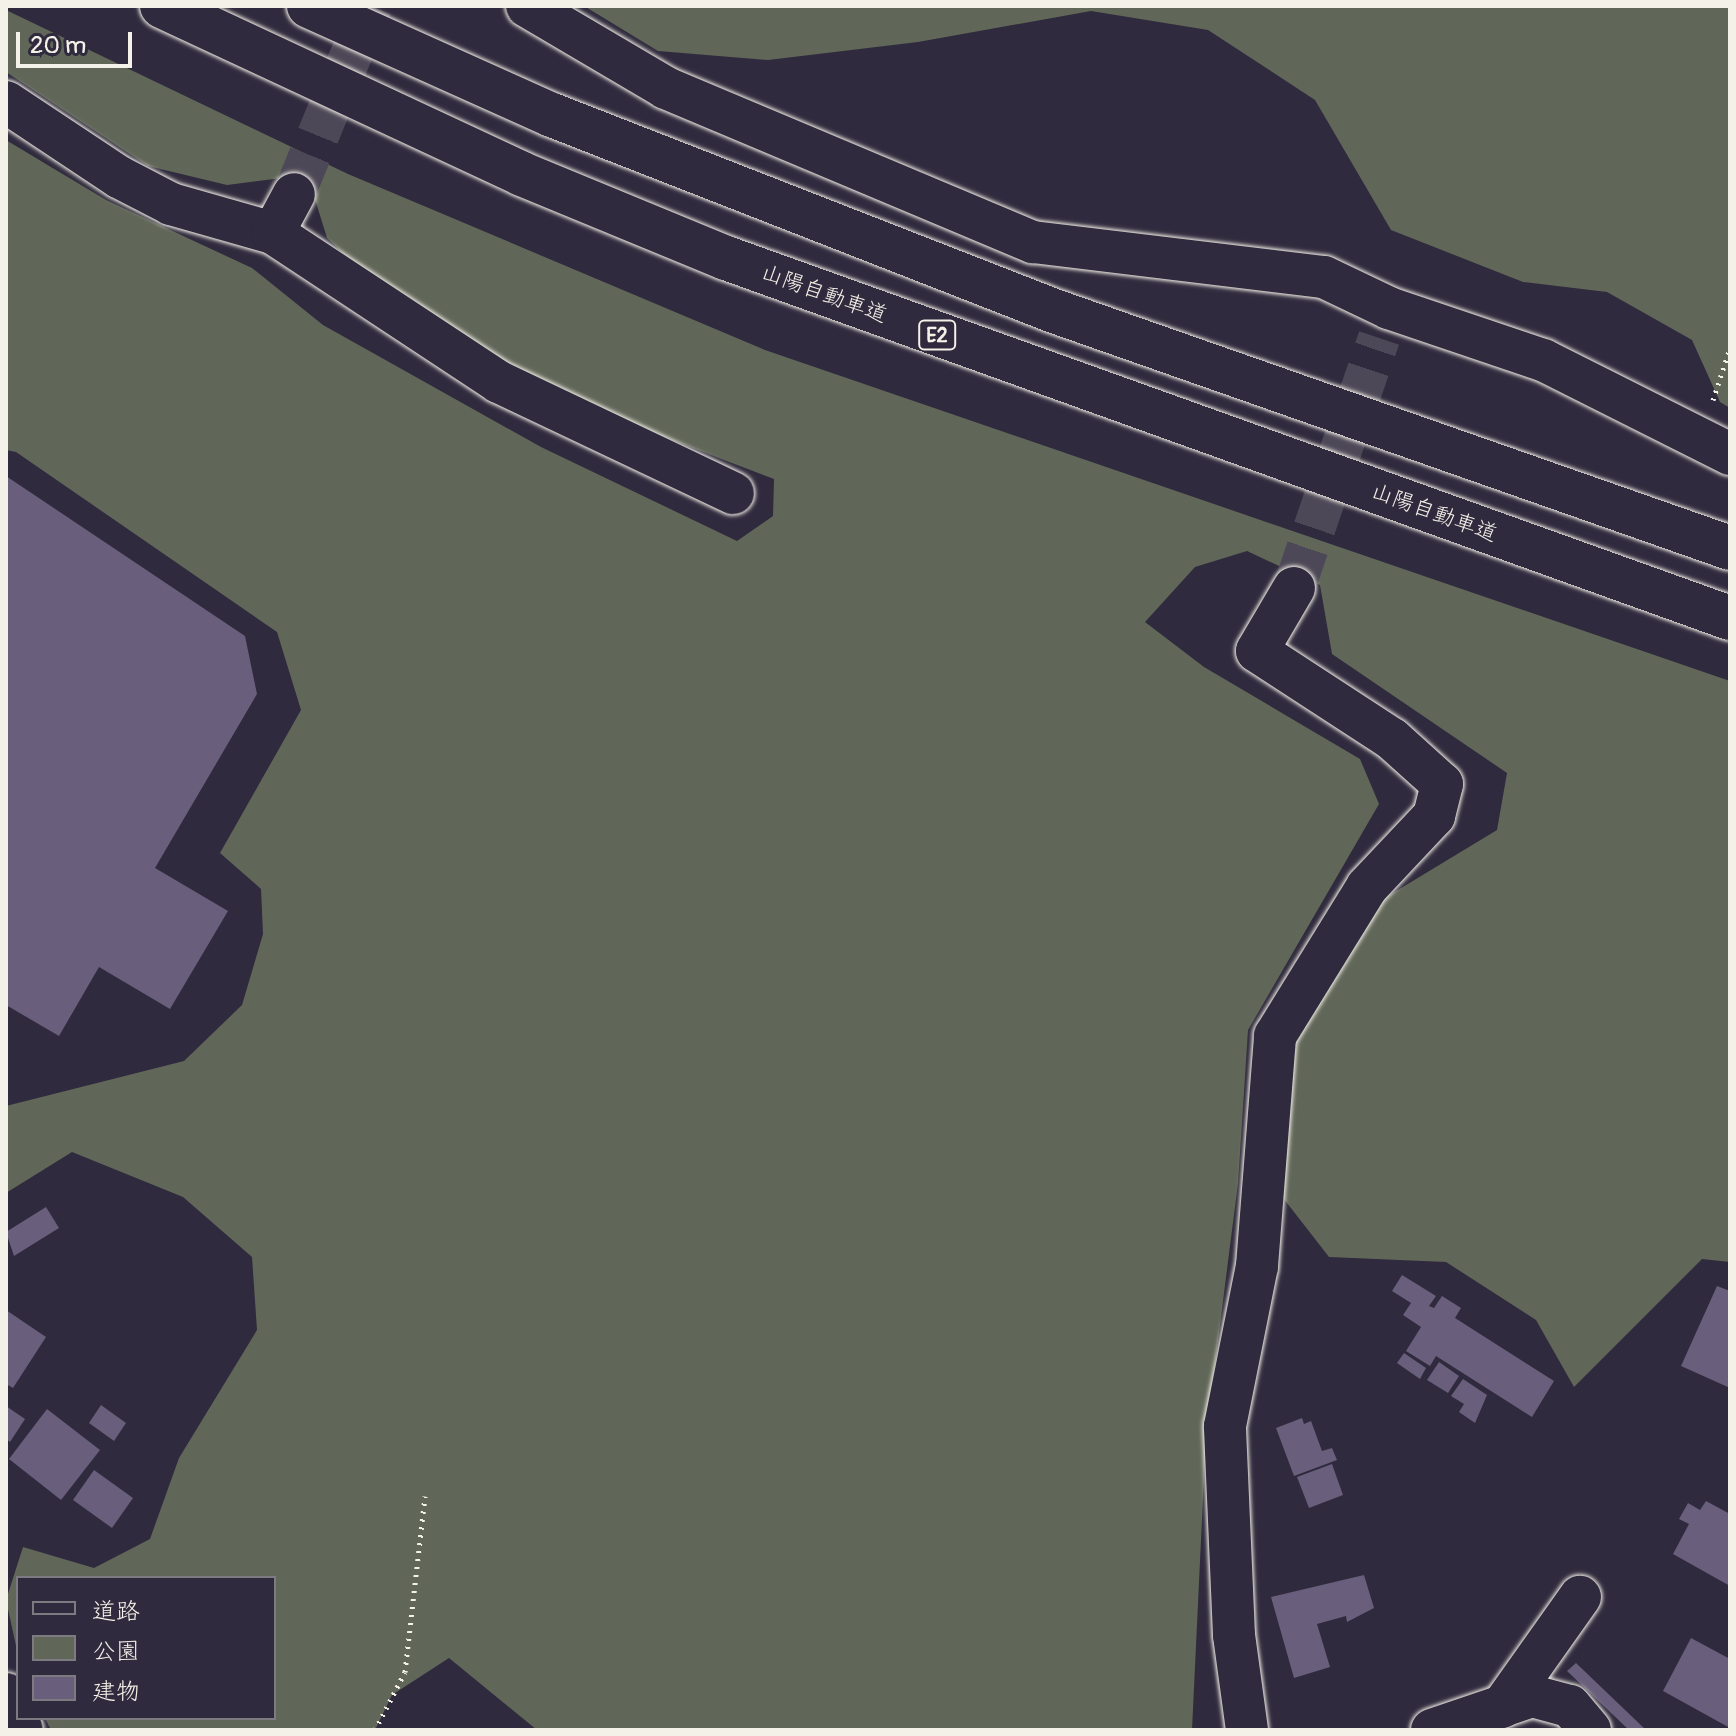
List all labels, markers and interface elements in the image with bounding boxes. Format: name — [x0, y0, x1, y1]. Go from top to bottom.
scale bar — [20, 16, 136, 66]
text: 20 m — [30, 31, 86, 60]
street label: 山陽自動車道 — [757, 259, 891, 329]
road number: E2 — [917, 319, 957, 351]
street label: 山陽自動車道 — [1367, 478, 1501, 548]
legend — [16, 1576, 276, 1720]
text: 道路 — [92, 1597, 140, 1626]
text: 公園 — [92, 1637, 140, 1666]
text: 建物 — [92, 1677, 140, 1706]

